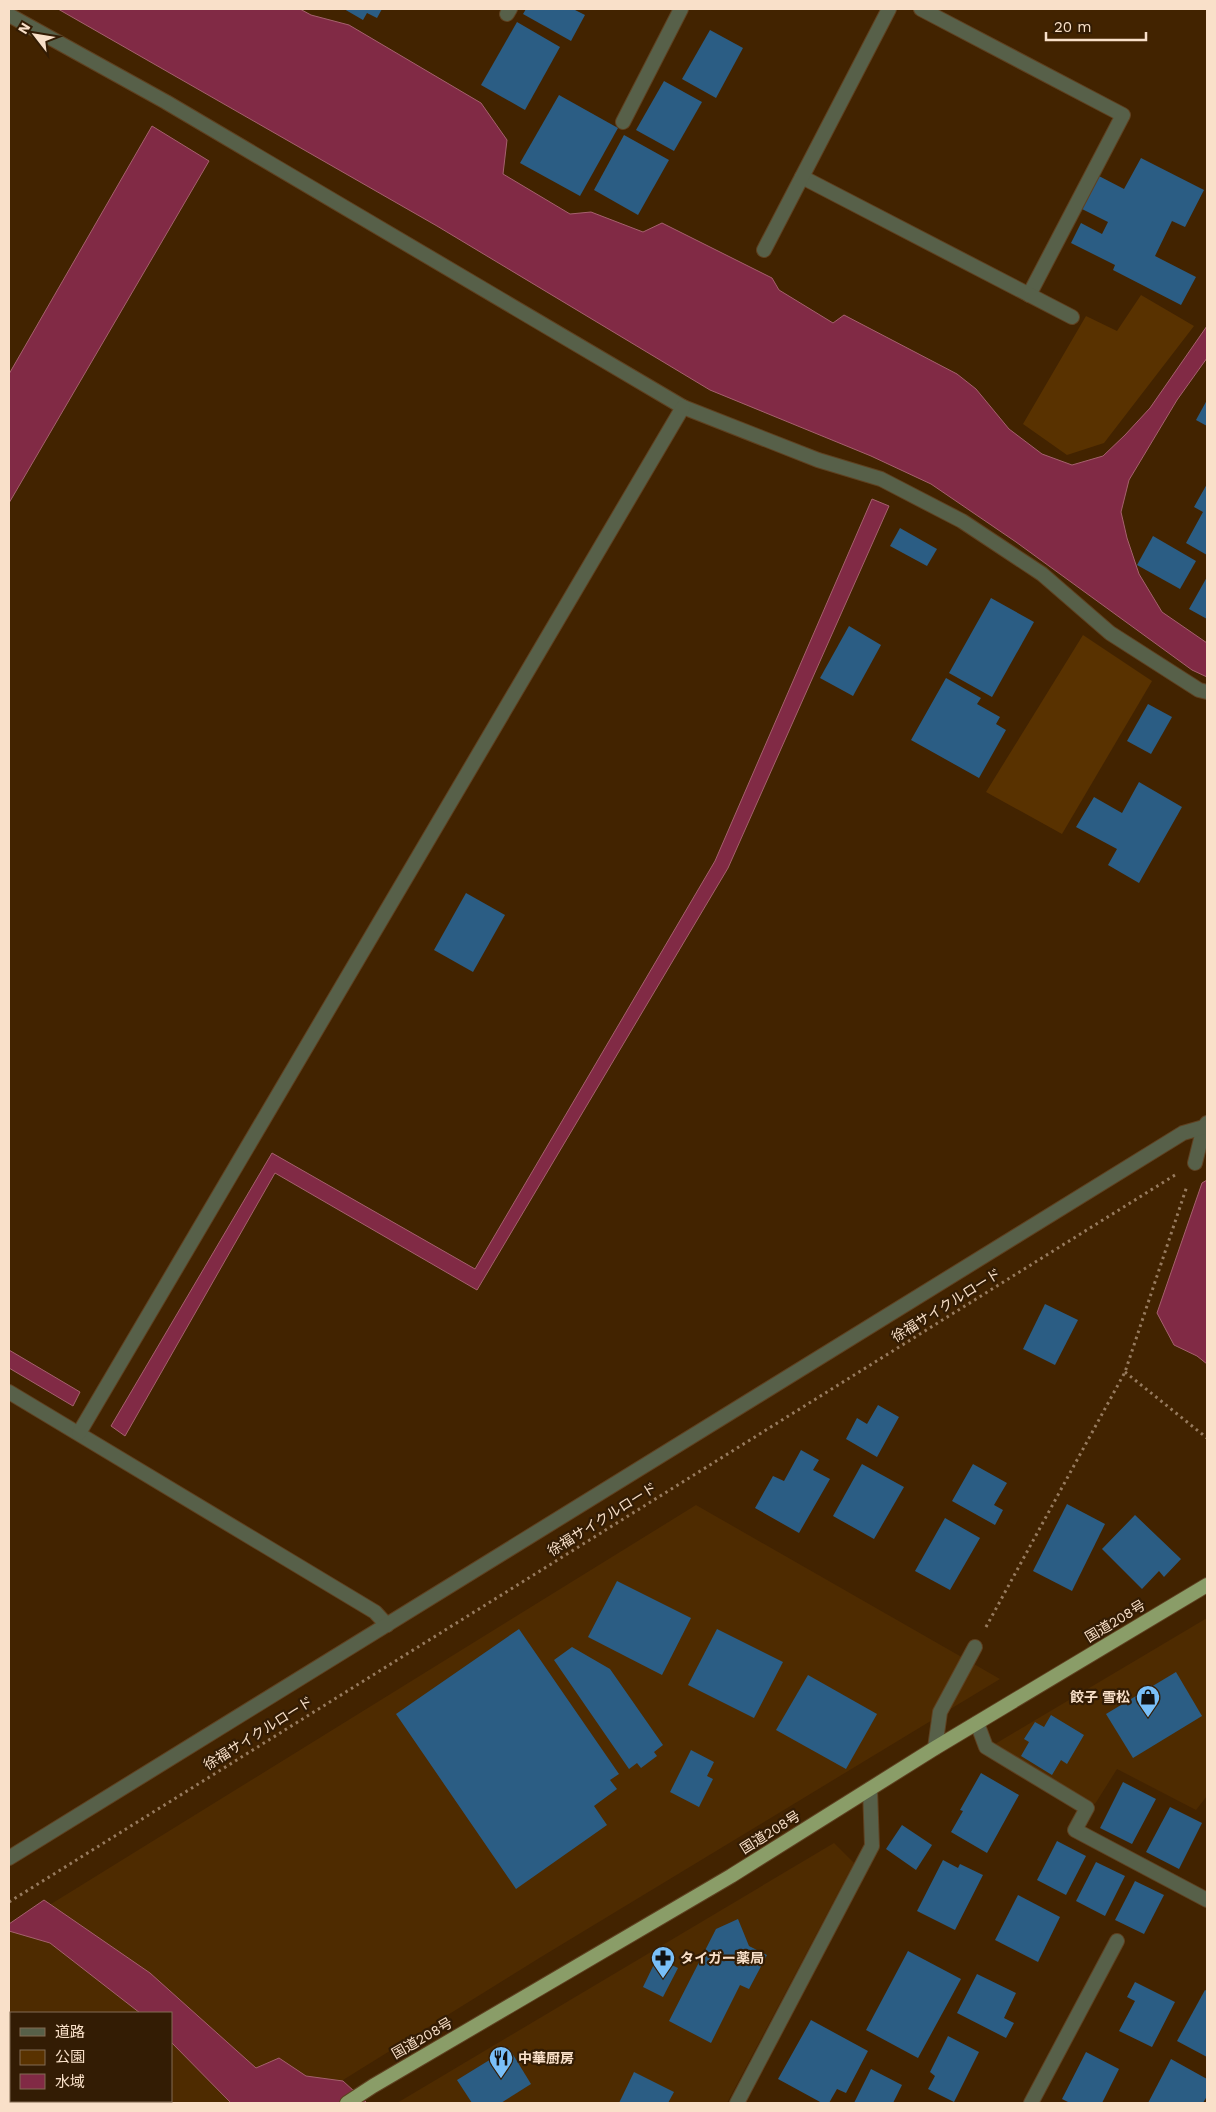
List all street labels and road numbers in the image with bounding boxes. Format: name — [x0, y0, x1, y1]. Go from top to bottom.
street label: 徐福サイクルロード — [889, 1265, 1003, 1345]
street label: 徐福サイクルロード — [545, 1479, 659, 1559]
street label: 国道208号 — [1082, 1597, 1148, 1645]
street label: 徐福サイクルロード — [201, 1693, 315, 1773]
street label: 国道208号 — [737, 1807, 803, 1857]
street label: 国道208号 — [389, 2014, 455, 2062]

